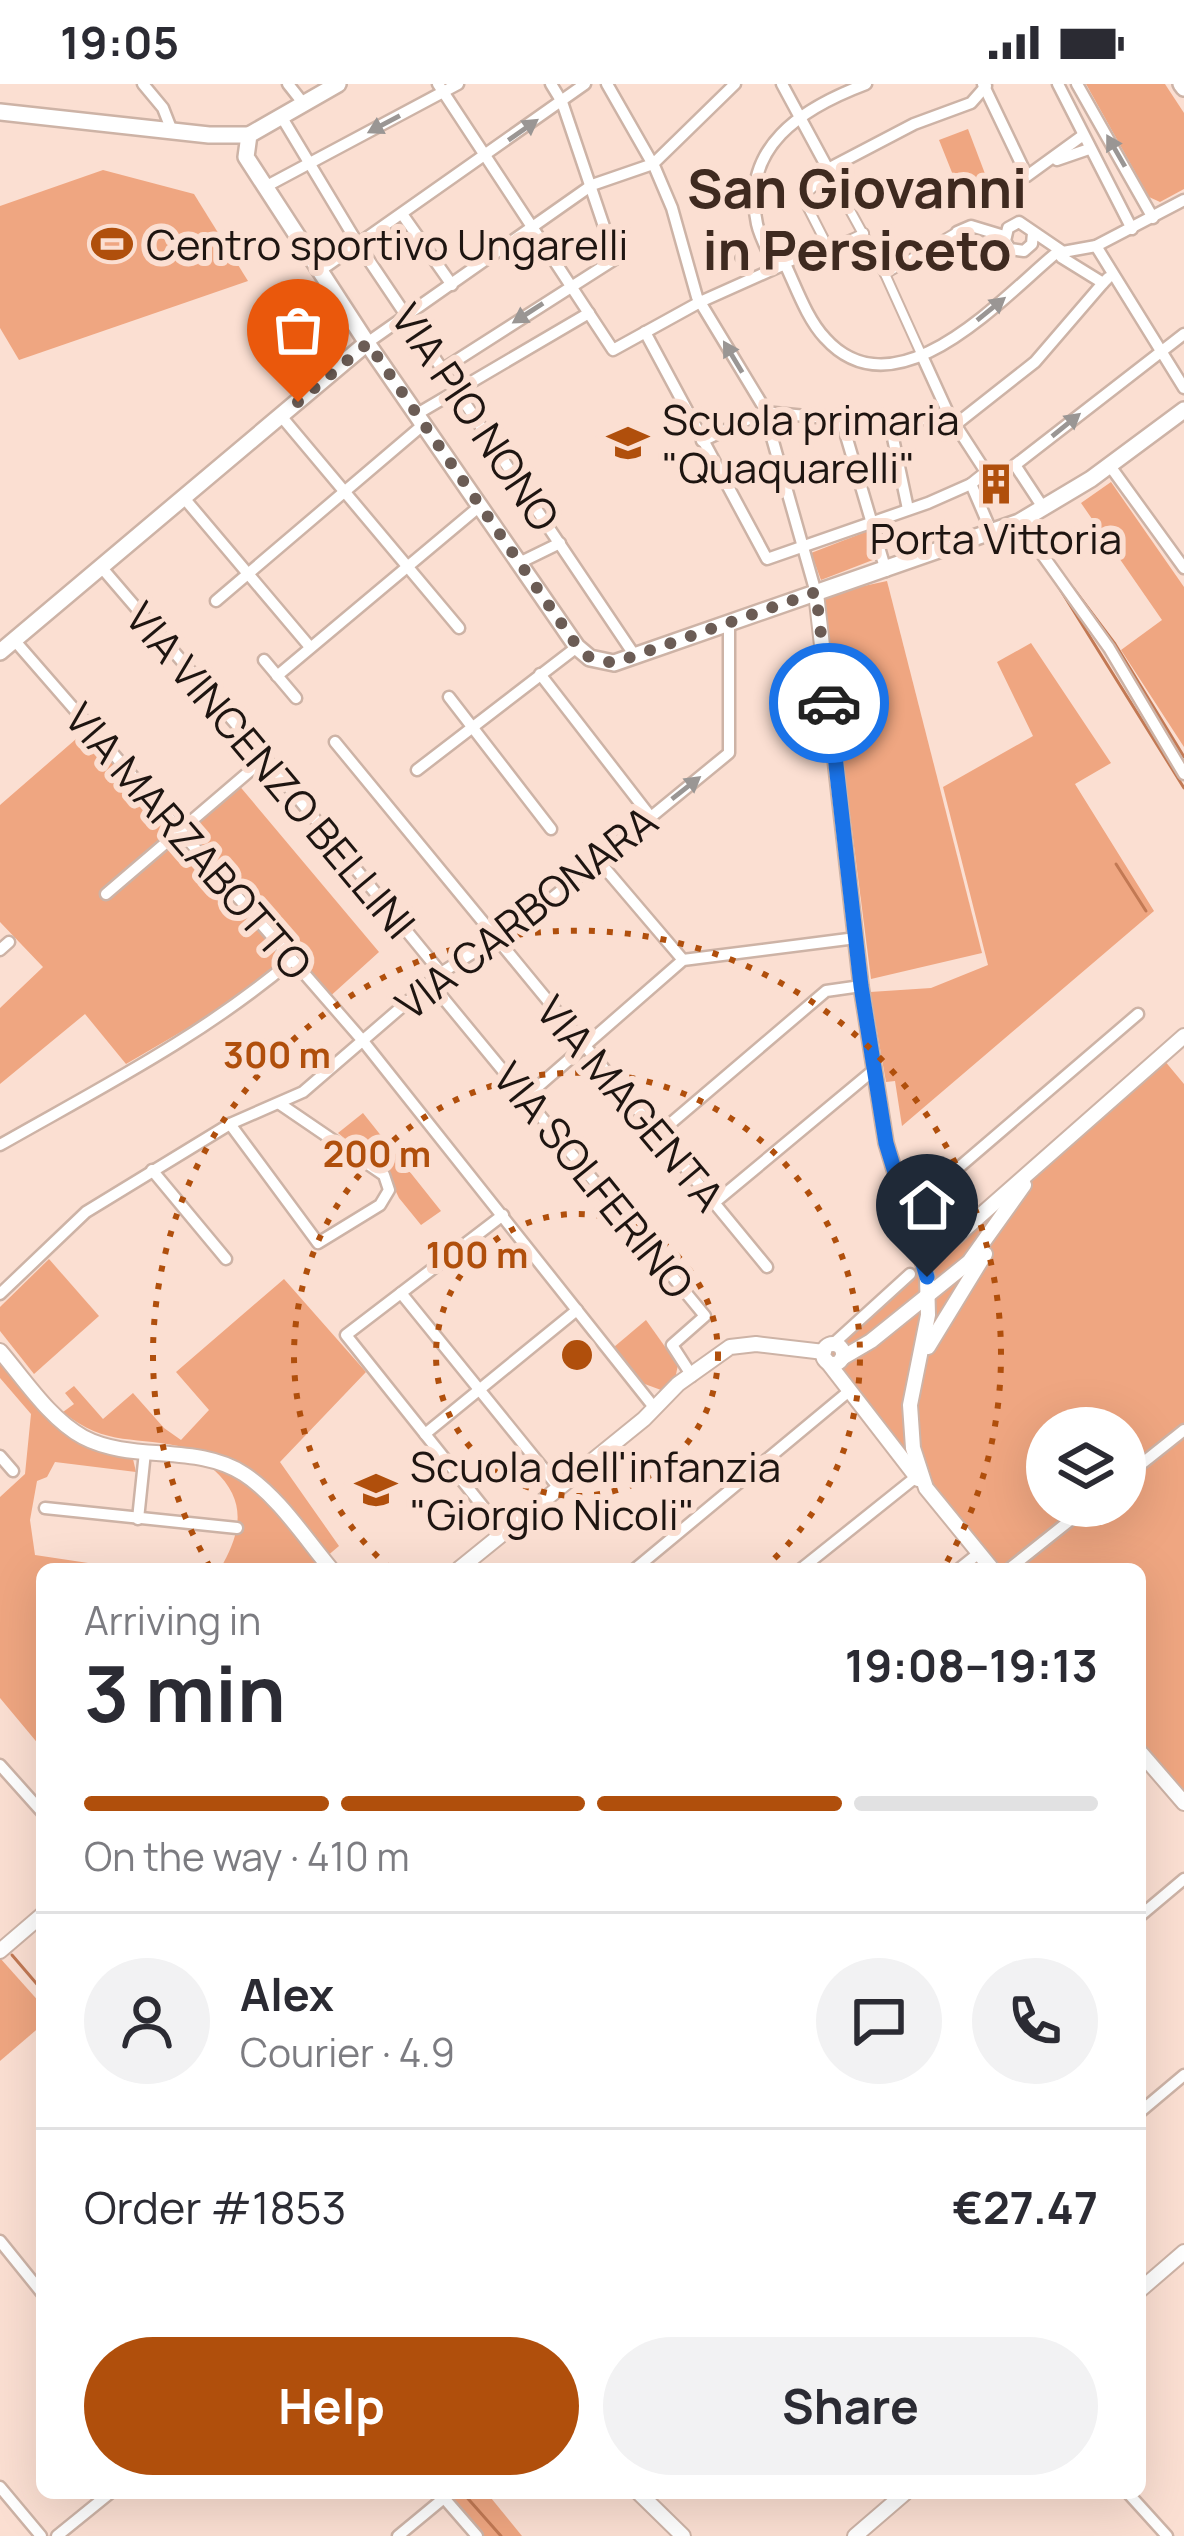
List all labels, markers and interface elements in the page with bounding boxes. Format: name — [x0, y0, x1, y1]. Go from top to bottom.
text: 19:05 — [60, 11, 179, 73]
one-way arrow — [366, 113, 401, 134]
one-way arrow — [507, 118, 539, 142]
one-way arrow — [1106, 134, 1127, 168]
district label: San Giovanni in Persiceto — [687, 150, 1027, 286]
place label: Centro sportivo Ungarelli — [146, 215, 628, 273]
sports icon: Centro sportivo Ungarelli — [89, 221, 135, 267]
pin — [247, 279, 349, 402]
street label: VIA PIO NONO — [379, 292, 573, 542]
one-way arrow — [975, 296, 1006, 322]
icon: bag — [265, 297, 331, 363]
one-way arrow — [512, 301, 545, 323]
one-way arrow — [723, 340, 744, 374]
place label: Scuola primaria "Quaquarelli" — [662, 390, 960, 496]
one-way arrow — [1051, 413, 1082, 438]
school or university icon: Scuola primaria "Quaquarelli" — [605, 420, 651, 466]
building icon: Porta Vittoria — [973, 461, 1019, 507]
place label: Porta Vittoria — [870, 509, 1122, 567]
street label: VIA VINCENZO BELLINI — [113, 590, 429, 950]
courier — [769, 643, 889, 763]
icon: car — [796, 670, 862, 736]
street label: VIA MARZABOTTO — [53, 690, 325, 992]
one-way arrow — [670, 777, 702, 801]
street label: VIA CARBONARA — [383, 792, 669, 1032]
street label: VIA MAGENTA — [524, 983, 738, 1223]
text: 300 m — [223, 1030, 331, 1079]
street label: VIA SOLFERINO — [481, 1050, 707, 1310]
text: 200 m — [323, 1129, 431, 1178]
pin — [876, 1154, 978, 1277]
icon: home — [894, 1172, 960, 1238]
text: 100 m — [426, 1230, 528, 1279]
centre of rings — [556, 1334, 598, 1376]
map controls — [1026, 1407, 1146, 1527]
button: layers — [1026, 1407, 1146, 1527]
place label: Scuola dell'infanzia "Giorgio Nicoli" — [410, 1437, 781, 1543]
school or university icon: Scuola dell'infanzia "Giorgio Nicoli" — [353, 1467, 399, 1513]
text: Arriving in — [84, 1593, 261, 1647]
text: 19:08–19:13 — [845, 1634, 1098, 1696]
text: 3 min — [84, 1639, 286, 1745]
text: On the way · 410 m — [84, 1829, 410, 1883]
button: person — [84, 1958, 210, 2084]
button: chat — [816, 1958, 942, 2084]
button: phone — [972, 1958, 1098, 2084]
text: Alex — [240, 1963, 334, 2025]
text: Courier · 4.9 — [240, 2025, 455, 2079]
text: Order #1853 — [84, 2176, 347, 2238]
text: €27.47 — [952, 2176, 1098, 2238]
button: Help — [84, 2337, 579, 2475]
button: Share — [603, 2337, 1098, 2475]

